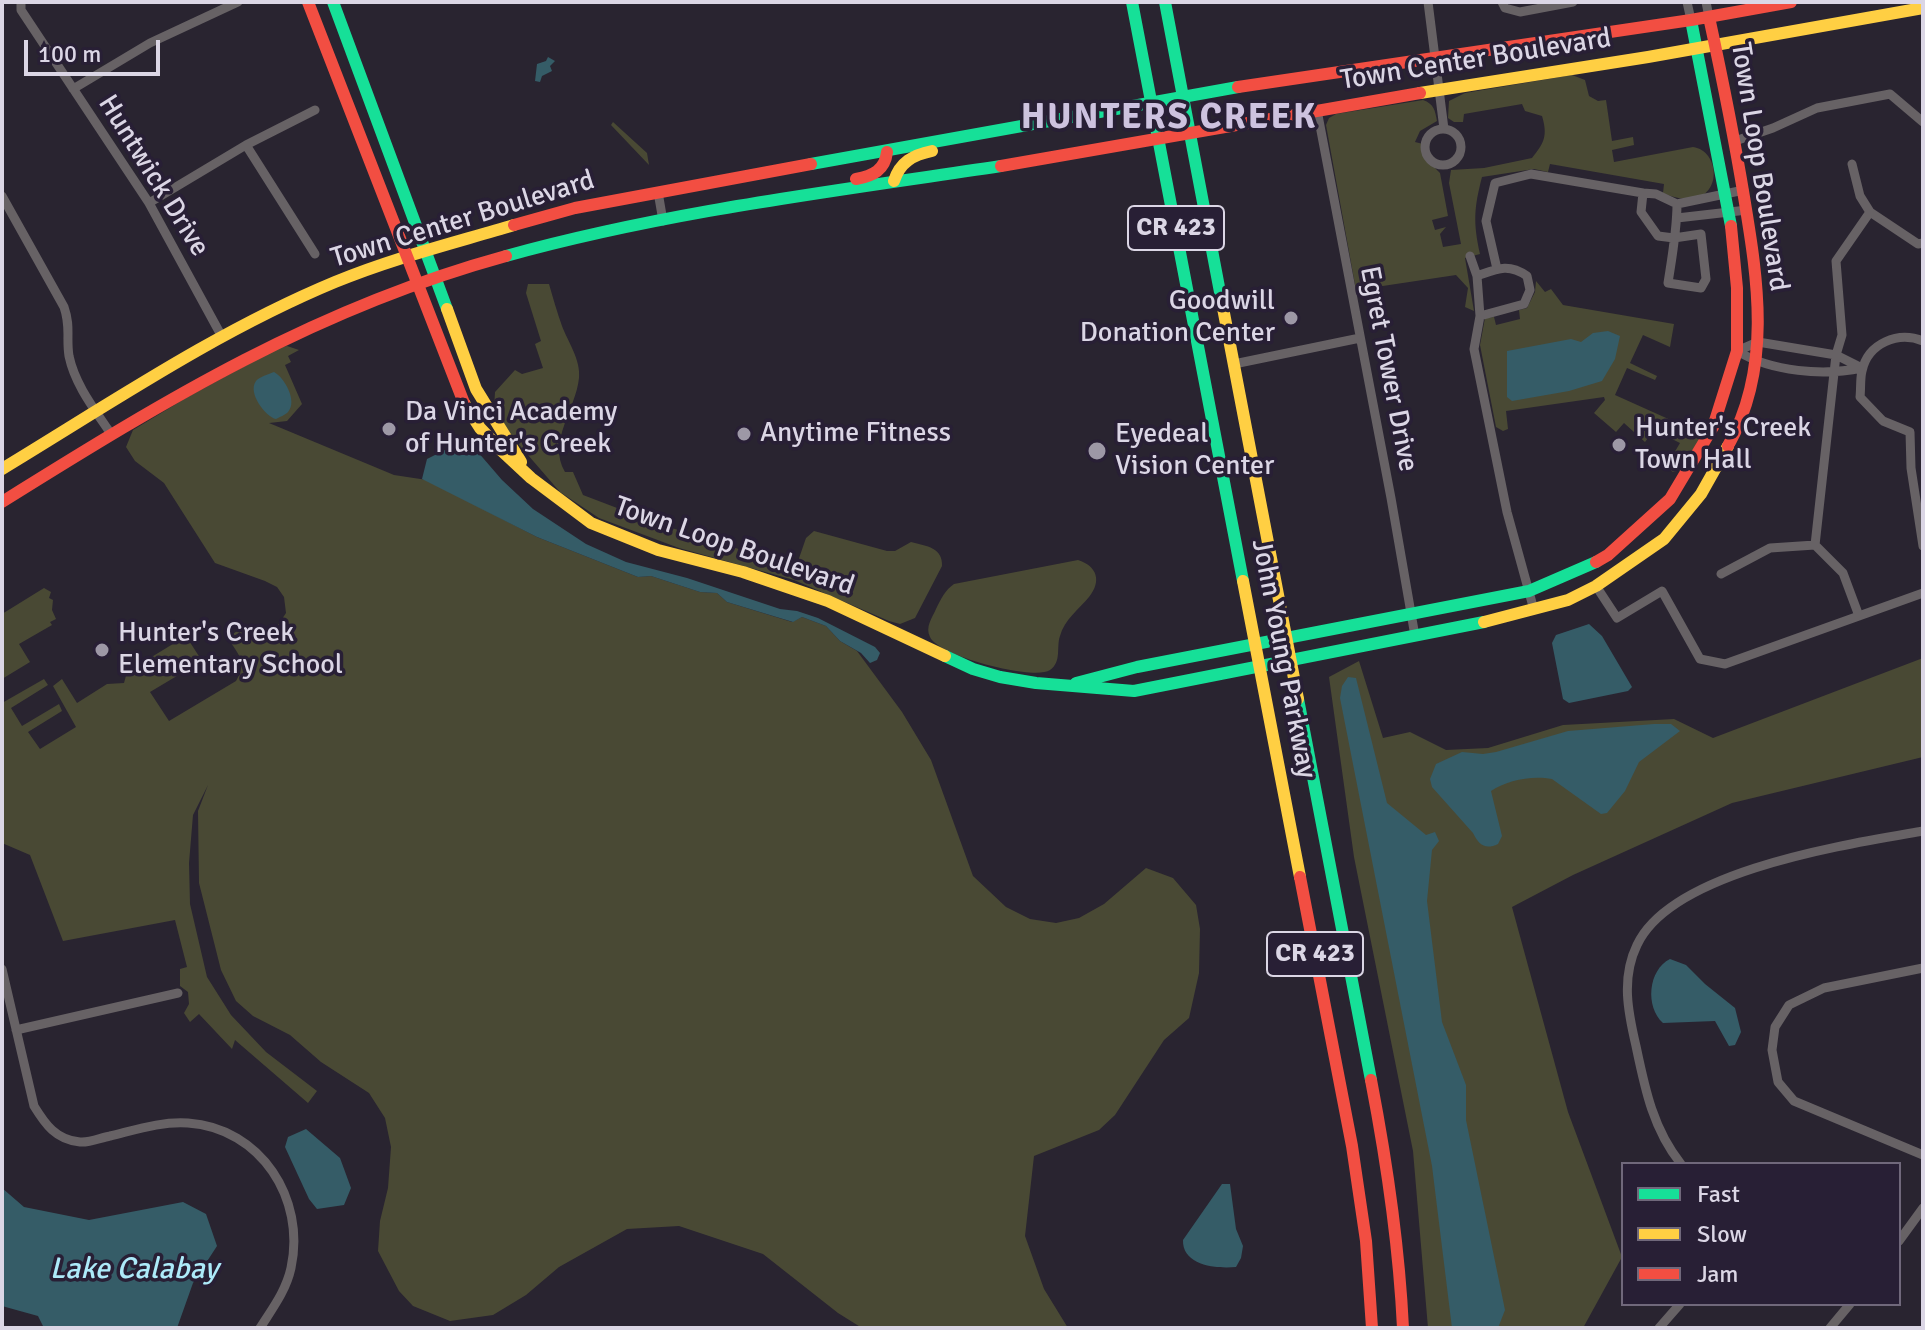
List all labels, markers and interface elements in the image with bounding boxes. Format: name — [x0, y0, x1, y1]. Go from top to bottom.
street label: Town Center Boulevard — [1338, 22, 1614, 98]
scale bar — [28, 24, 164, 74]
text: 100 m — [38, 39, 101, 69]
street label: Town Loop Boulevard — [1723, 40, 1795, 294]
street label: Huntwick Drive — [90, 89, 216, 263]
district label: HUNTERS CREEK — [1021, 97, 1317, 141]
street label: Town Center Boulevard — [327, 164, 599, 276]
road number: CR 423 — [1128, 206, 1224, 250]
street label: Egret Tower Drive — [1352, 263, 1424, 475]
place label: Goodwill Donation Center — [1080, 285, 1275, 351]
marker: Goodwill Donation Center — [1282, 309, 1300, 327]
place label: Da Vinci Academy of Hunter's Creek — [405, 396, 617, 462]
place label: Hunter's Creek Town Hall — [1635, 412, 1811, 478]
place label: Anytime Fitness — [760, 417, 951, 451]
place label: Eyedeal Vision Center — [1115, 418, 1274, 484]
marker: Da Vinci Academy of Hunter's Creek — [380, 420, 398, 438]
marker: Anytime Fitness — [735, 425, 753, 443]
marker: Hunter's Creek Town Hall — [1610, 436, 1628, 454]
marker: Eyedeal Vision Center — [1086, 440, 1108, 462]
street label: Town Loop Boulevard — [610, 490, 858, 604]
street label: John Young Parkway — [1243, 537, 1323, 781]
place label: Hunter's Creek Elementary School — [118, 617, 343, 683]
marker: Hunter's Creek Elementary School — [93, 641, 111, 659]
road number: CR 423 — [1267, 932, 1363, 976]
legend — [1621, 1162, 1901, 1306]
text: Fast — [1697, 1179, 1740, 1209]
text: Slow — [1697, 1219, 1747, 1249]
water label: Lake Calabay — [50, 1252, 218, 1288]
text: Jam — [1697, 1259, 1738, 1289]

